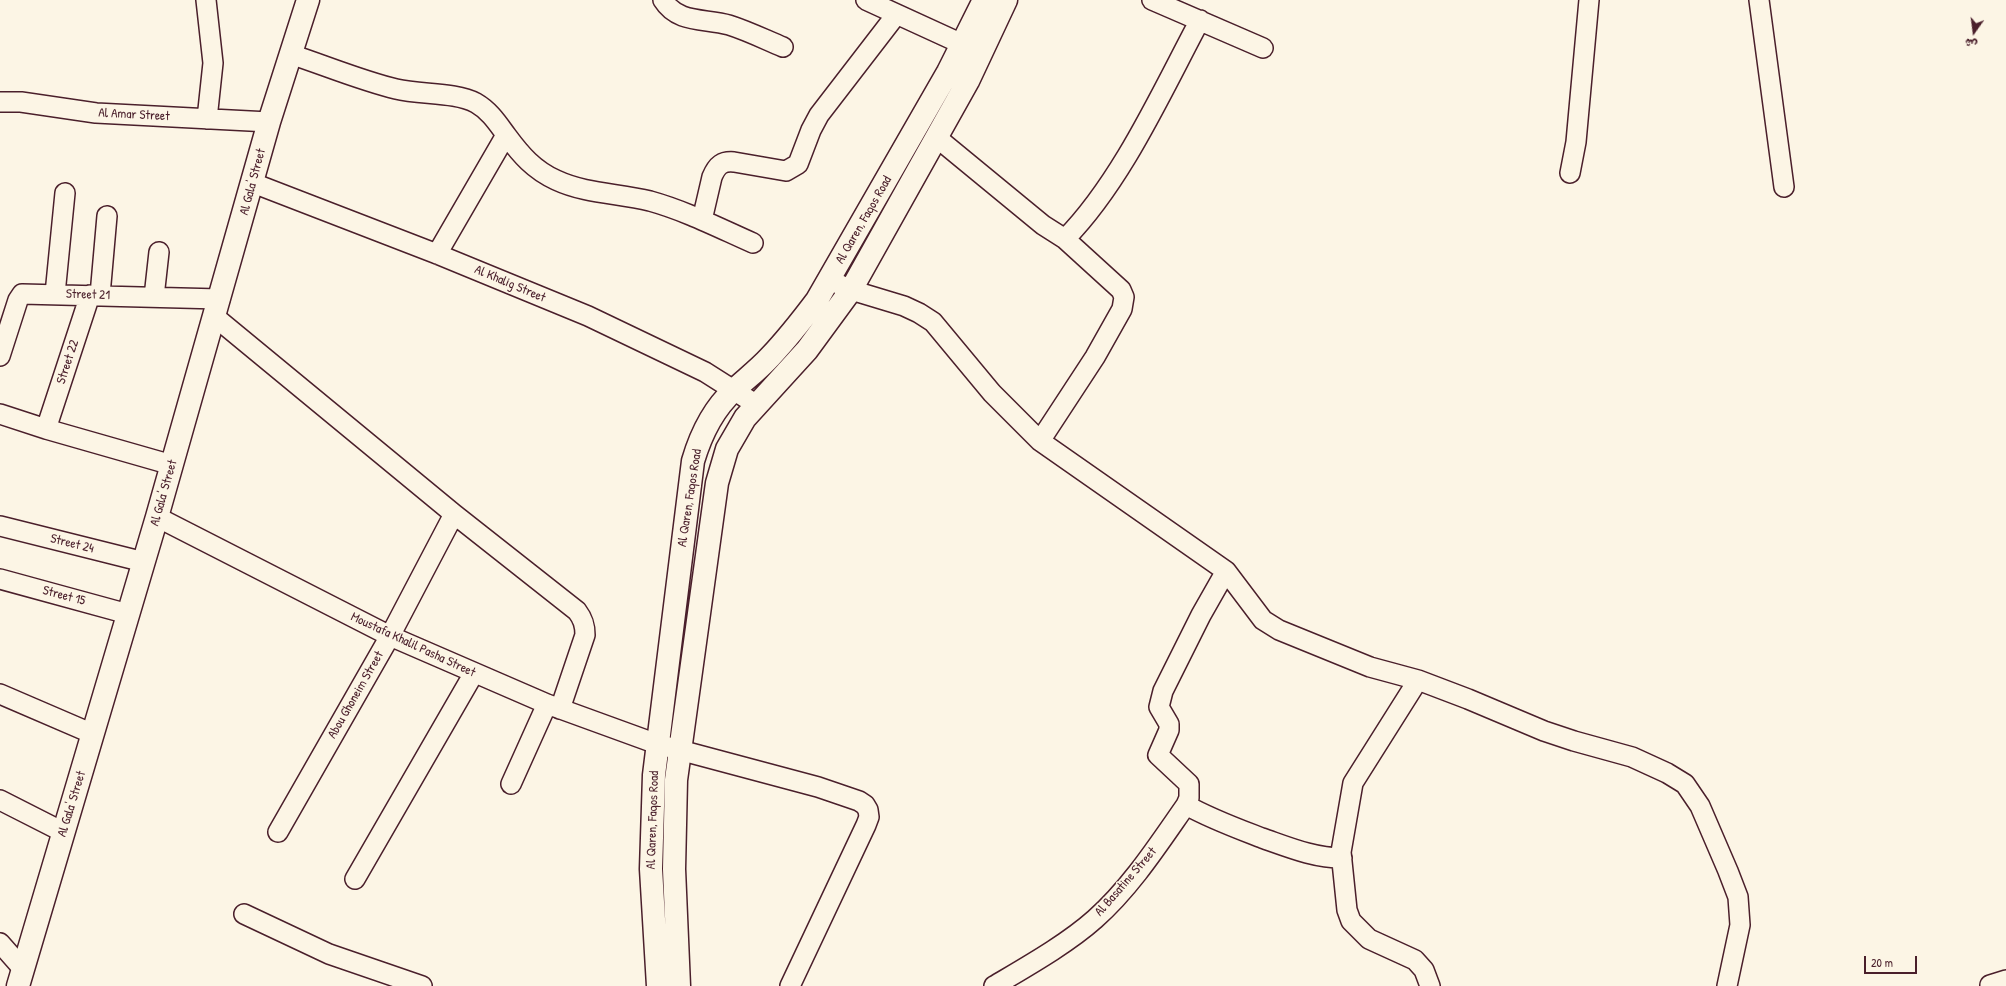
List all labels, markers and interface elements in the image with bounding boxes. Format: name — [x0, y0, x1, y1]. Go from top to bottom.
north arrow — [1954, 12, 1994, 52]
text: ش — [1964, 35, 1979, 52]
street label: Al Amar Street — [98, 105, 170, 125]
street label: Al Gala' Street — [237, 147, 269, 217]
street label: Al Qaren, Faqos Road — [833, 173, 895, 267]
street label: Al Khalig Street — [472, 262, 548, 306]
street label: Street 21 — [66, 286, 110, 304]
street label: Street 22 — [54, 338, 82, 386]
street label: Al Qaren, Faqos Road — [675, 448, 705, 548]
street label: Al Gala' Street — [147, 458, 181, 528]
street label: Street 24 — [49, 531, 95, 557]
street label: Street 15 — [41, 583, 87, 609]
street label: Moustafa Khalil Pasha Street — [348, 609, 478, 681]
street label: Abou Ghoneim Street — [325, 649, 387, 741]
street label: Al Gala' Street — [55, 769, 89, 839]
street label: Al Qaren, Faqos Road — [643, 770, 663, 870]
street label: Al Basatine Street — [1092, 844, 1160, 920]
scale bar — [1866, 948, 1919, 974]
text: 20 m — [1871, 954, 1893, 971]

